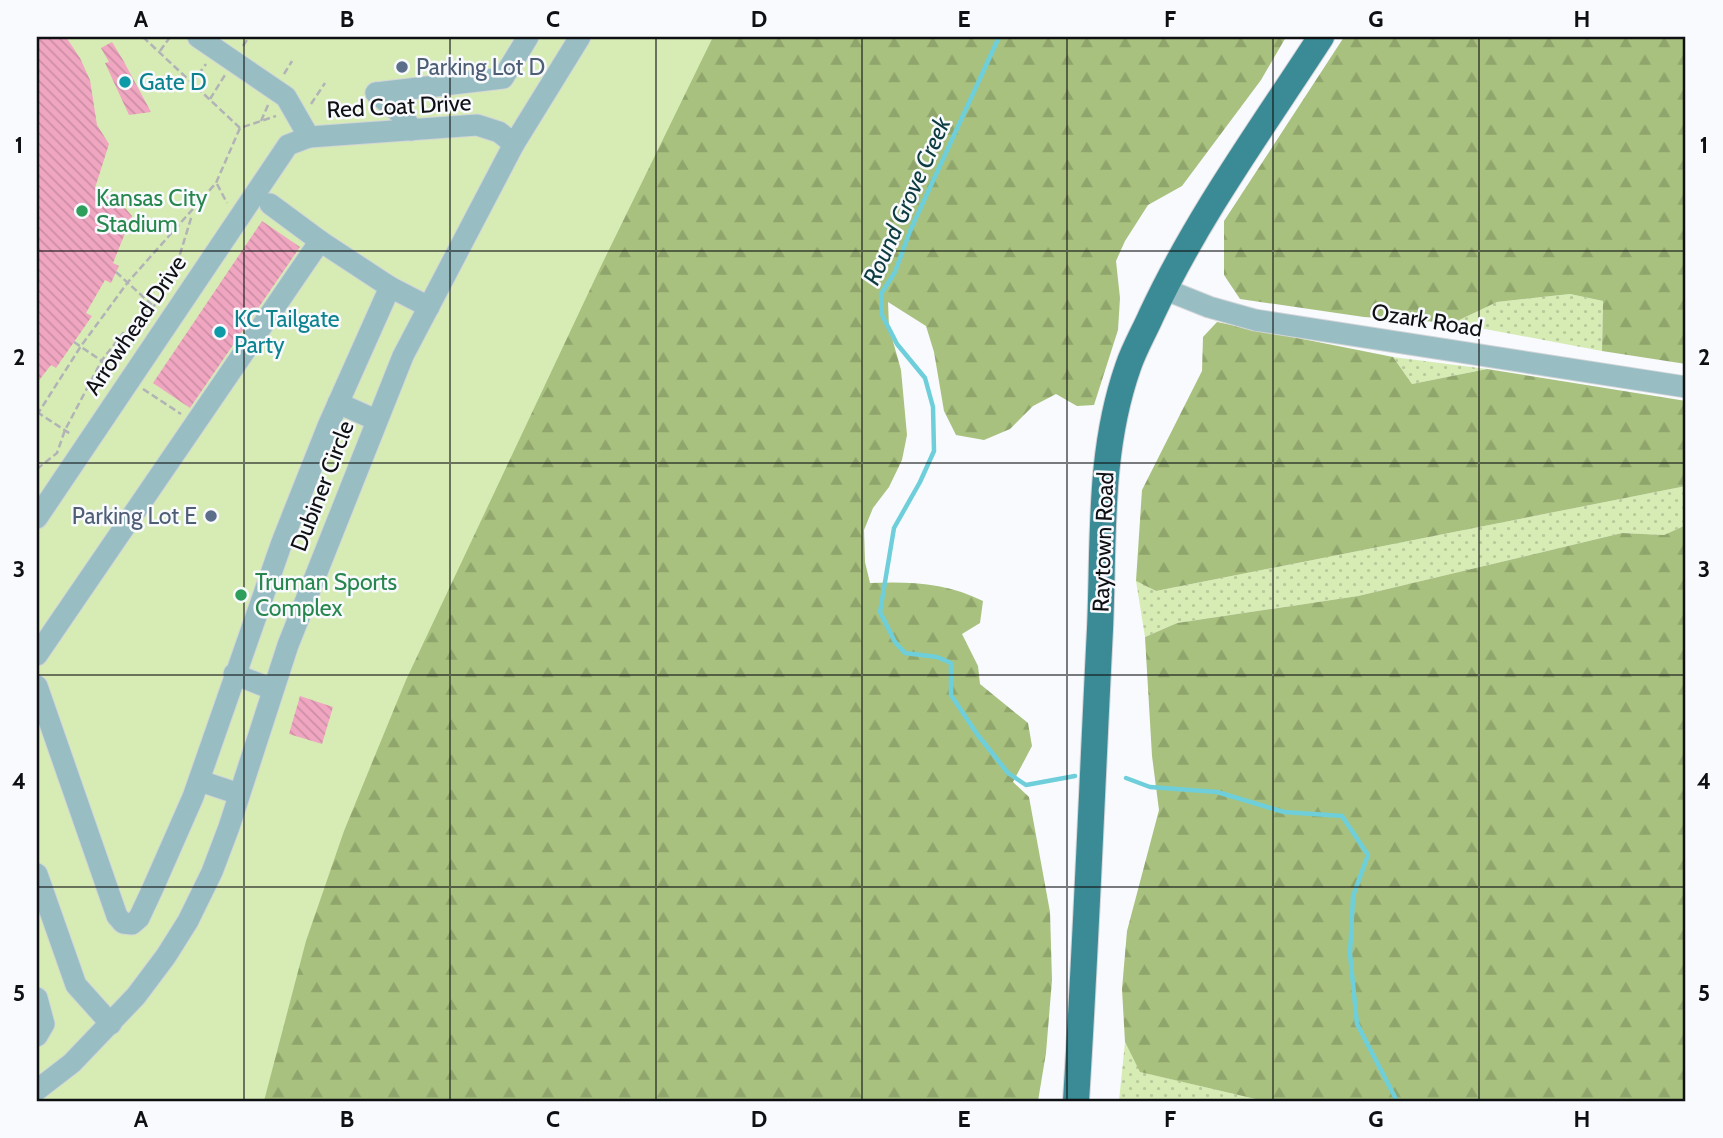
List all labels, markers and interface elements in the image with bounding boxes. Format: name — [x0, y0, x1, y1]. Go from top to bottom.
text: A — [134, 5, 149, 33]
text: B — [340, 5, 354, 33]
text: C — [546, 5, 560, 33]
text: D — [751, 5, 767, 33]
text: E — [957, 5, 971, 33]
text: F — [1164, 5, 1176, 33]
text: G — [1368, 5, 1384, 33]
text: H — [1574, 5, 1590, 33]
place label: Parking Lot D — [416, 53, 545, 81]
marker: Parking Lot D — [394, 59, 410, 75]
place label: Gate D — [139, 68, 207, 96]
marker: Gate D — [117, 74, 133, 90]
street label: Red Coat Drive — [326, 88, 472, 124]
water label: Round Grove Creek — [857, 112, 957, 289]
text: 1 — [15, 131, 23, 159]
text: 1 — [1700, 131, 1708, 159]
place label: Kansas City Stadium — [96, 184, 208, 238]
marker: Kansas City Stadium — [74, 203, 90, 219]
street label: Arrowhead Drive — [78, 250, 192, 400]
street label: Ozark Road — [1369, 297, 1485, 343]
place label: KC Tailgate Party — [234, 305, 340, 359]
marker: KC Tailgate Party — [212, 324, 228, 340]
text: 2 — [13, 343, 25, 371]
text: 2 — [1698, 343, 1710, 371]
street label: Dubiner Circle — [284, 417, 360, 555]
street label: Raytown Road — [1087, 471, 1119, 613]
place label: Parking Lot E — [72, 502, 197, 530]
marker: Parking Lot E — [203, 508, 219, 524]
text: 3 — [13, 555, 25, 583]
text: 3 — [1698, 555, 1710, 583]
place label: Truman Sports Complex — [255, 568, 397, 622]
marker: Truman Sports Complex — [233, 587, 249, 603]
text: 4 — [12, 767, 26, 795]
text: 4 — [1697, 767, 1711, 795]
text: 5 — [13, 979, 25, 1007]
text: 5 — [1698, 979, 1710, 1007]
text: A — [134, 1105, 149, 1133]
text: B — [340, 1105, 354, 1133]
text: C — [546, 1105, 560, 1133]
text: D — [751, 1105, 767, 1133]
text: E — [957, 1105, 971, 1133]
text: F — [1164, 1105, 1176, 1133]
text: G — [1368, 1105, 1384, 1133]
text: H — [1574, 1105, 1590, 1133]

